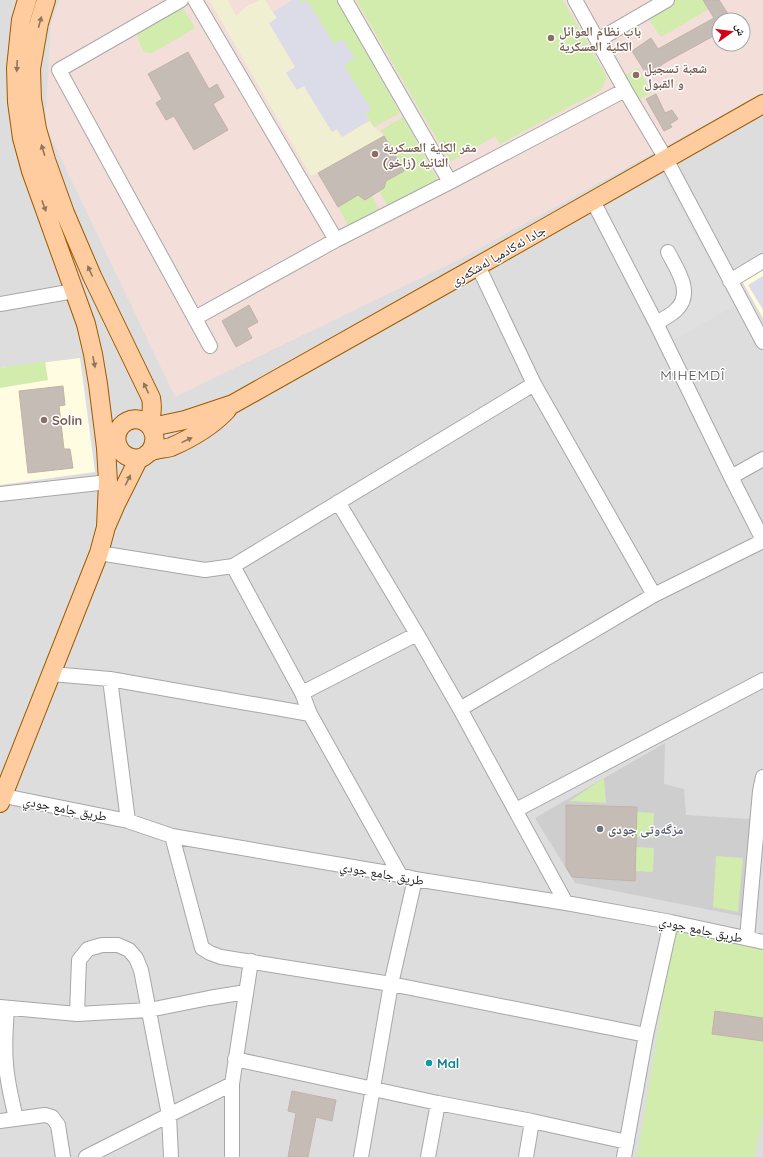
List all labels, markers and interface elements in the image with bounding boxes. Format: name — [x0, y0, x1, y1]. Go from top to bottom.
north arrow — [711, 12, 751, 52]
one-way arrow — [37, 15, 43, 27]
text: ش — [732, 22, 749, 37]
place label: باب نظام العوائل الكلية العسكرية — [559, 23, 641, 54]
marker: باب نظام العوائل الكلية العسكرية — [546, 33, 556, 43]
one-way arrow — [13, 60, 20, 72]
place label: شعبة تسجيل و القبول — [644, 60, 707, 91]
marker: شعبة تسجيل و القبول — [631, 70, 641, 80]
place label: مقر الكلية العسكرية الثانيه (زاخو) — [383, 139, 477, 170]
one-way arrow — [40, 143, 46, 155]
marker: مقر الكلية العسكرية الثانيه (زاخو) — [370, 149, 380, 159]
one-way arrow — [41, 200, 47, 212]
street label: جادا ئه‌كادميا له‌شكه‌رى — [448, 221, 549, 289]
one-way arrow — [87, 265, 93, 276]
one-way arrow — [92, 356, 98, 369]
district label: MIHEMDÎ — [660, 366, 726, 384]
one-way arrow — [143, 382, 149, 393]
place label: Solin — [52, 412, 82, 428]
marker: Solin — [39, 415, 49, 425]
one-way arrow — [181, 436, 193, 443]
one-way arrow — [125, 474, 131, 486]
street label: طريق جامع جودي — [21, 792, 108, 827]
place label: مزگەوتی جودی — [608, 821, 683, 838]
marker: مزگەوتی جودی — [595, 824, 605, 834]
street label: طريق جامع جودي — [338, 858, 425, 892]
street label: طريق جامع جودي — [657, 912, 744, 949]
place label: Mal — [437, 1055, 459, 1071]
marker: Mal — [424, 1058, 434, 1068]

